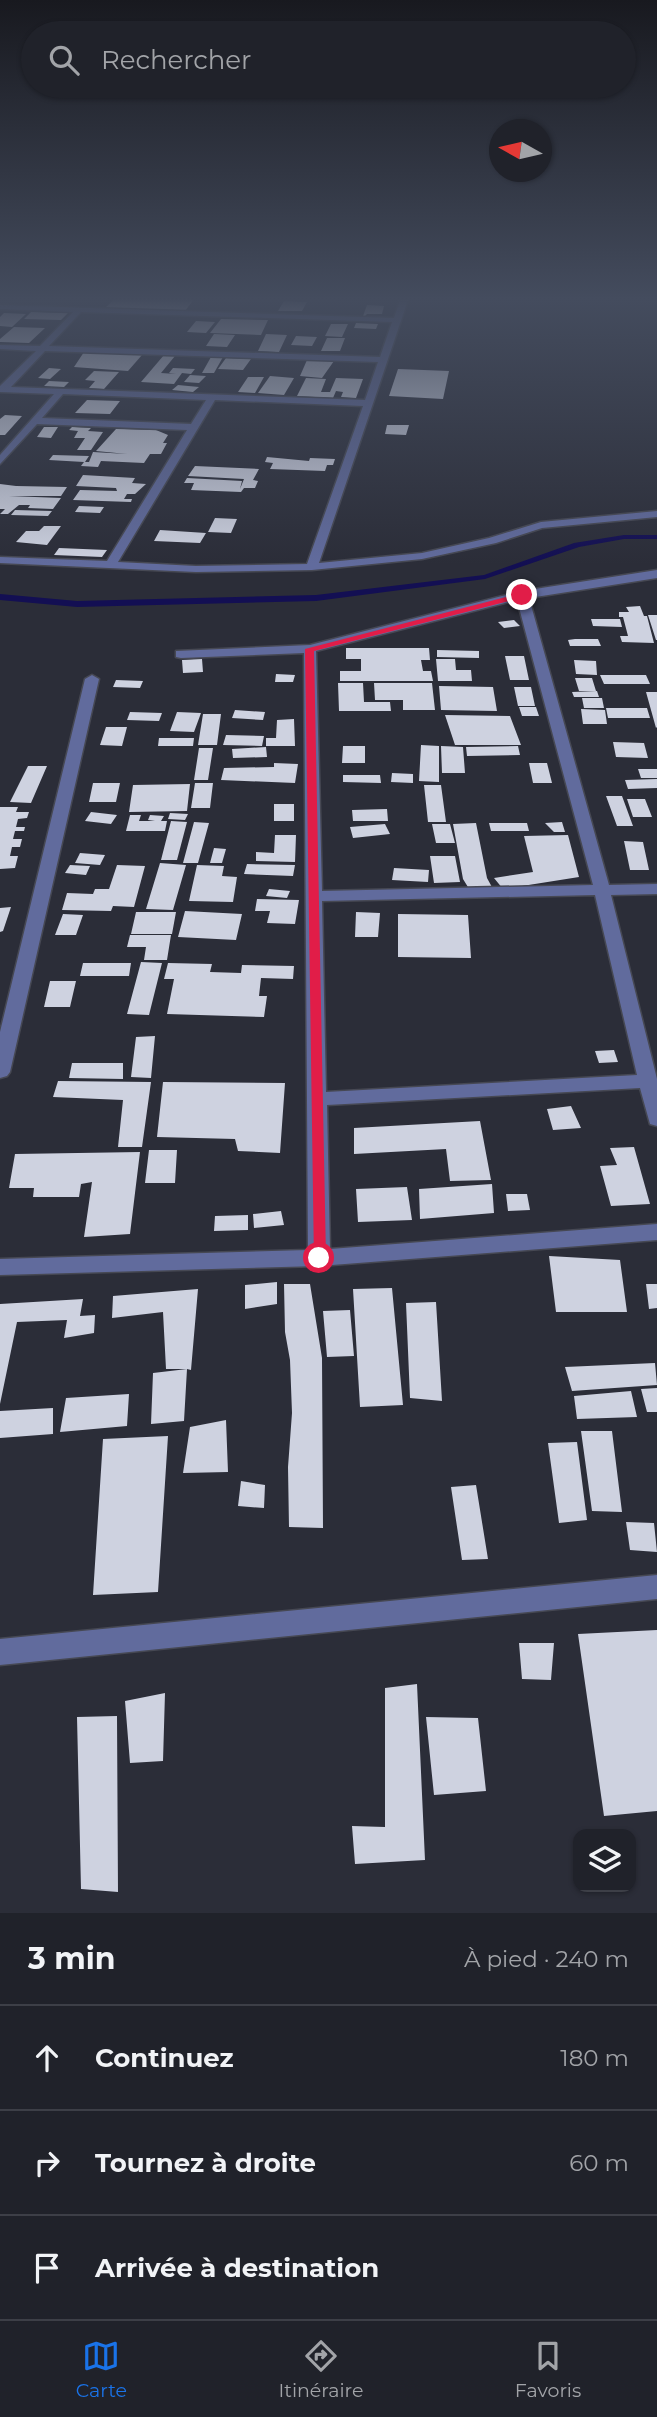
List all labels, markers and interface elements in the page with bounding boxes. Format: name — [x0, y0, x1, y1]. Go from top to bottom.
search box — [21, 21, 636, 98]
icon: search — [45, 41, 83, 79]
text: Rechercher — [101, 44, 251, 76]
north arrow — [489, 119, 552, 182]
route end — [506, 579, 537, 610]
route start — [303, 1242, 334, 1273]
map controls — [573, 1829, 636, 1892]
button: layers — [573, 1829, 636, 1892]
text: 3 min — [28, 1940, 115, 1977]
text: À pied · 240 m — [464, 1945, 629, 1973]
icon: ahead — [28, 2039, 66, 2077]
text: Continuez — [95, 2042, 234, 2074]
text: 180 m — [560, 2044, 629, 2072]
icon: right — [28, 2144, 66, 2182]
text: Tournez à droite — [95, 2147, 316, 2179]
text: 60 m — [569, 2149, 629, 2177]
icon: arrive — [28, 2249, 66, 2287]
text: Arrivée à destination — [95, 2252, 379, 2284]
tab: Carte — [76, 2337, 127, 2402]
tab: Itinéraire — [278, 2337, 363, 2402]
tab: Favoris — [515, 2337, 581, 2402]

